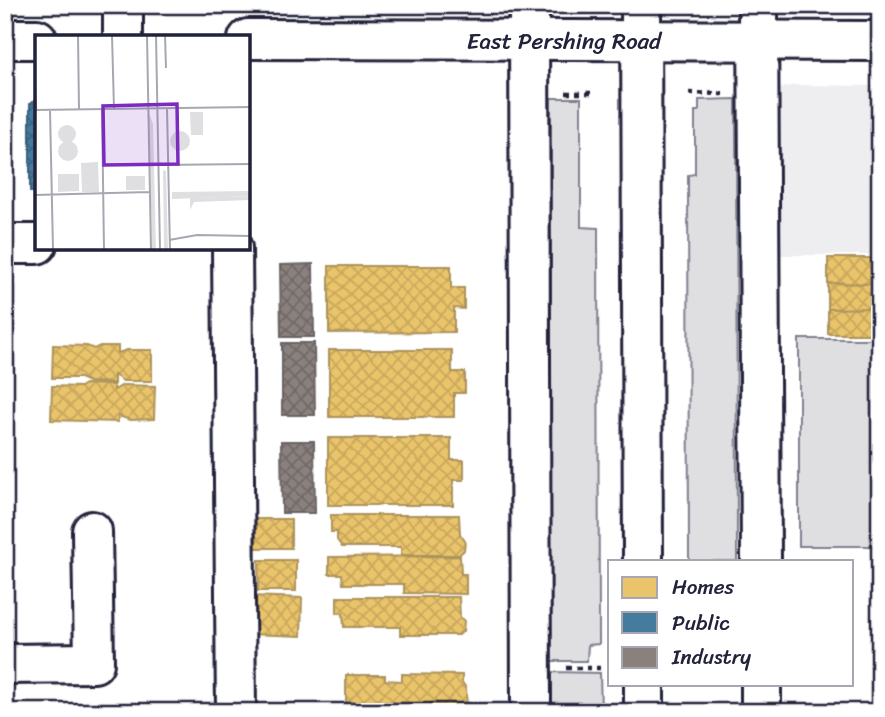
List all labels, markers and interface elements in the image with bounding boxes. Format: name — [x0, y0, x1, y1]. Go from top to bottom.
street label: East Pershing Road — [467, 21, 663, 62]
inset map — [35, 35, 250, 250]
legend — [608, 560, 854, 686]
text: Homes — [672, 568, 734, 606]
text: Public — [672, 604, 730, 642]
text: Industry — [671, 638, 751, 676]

